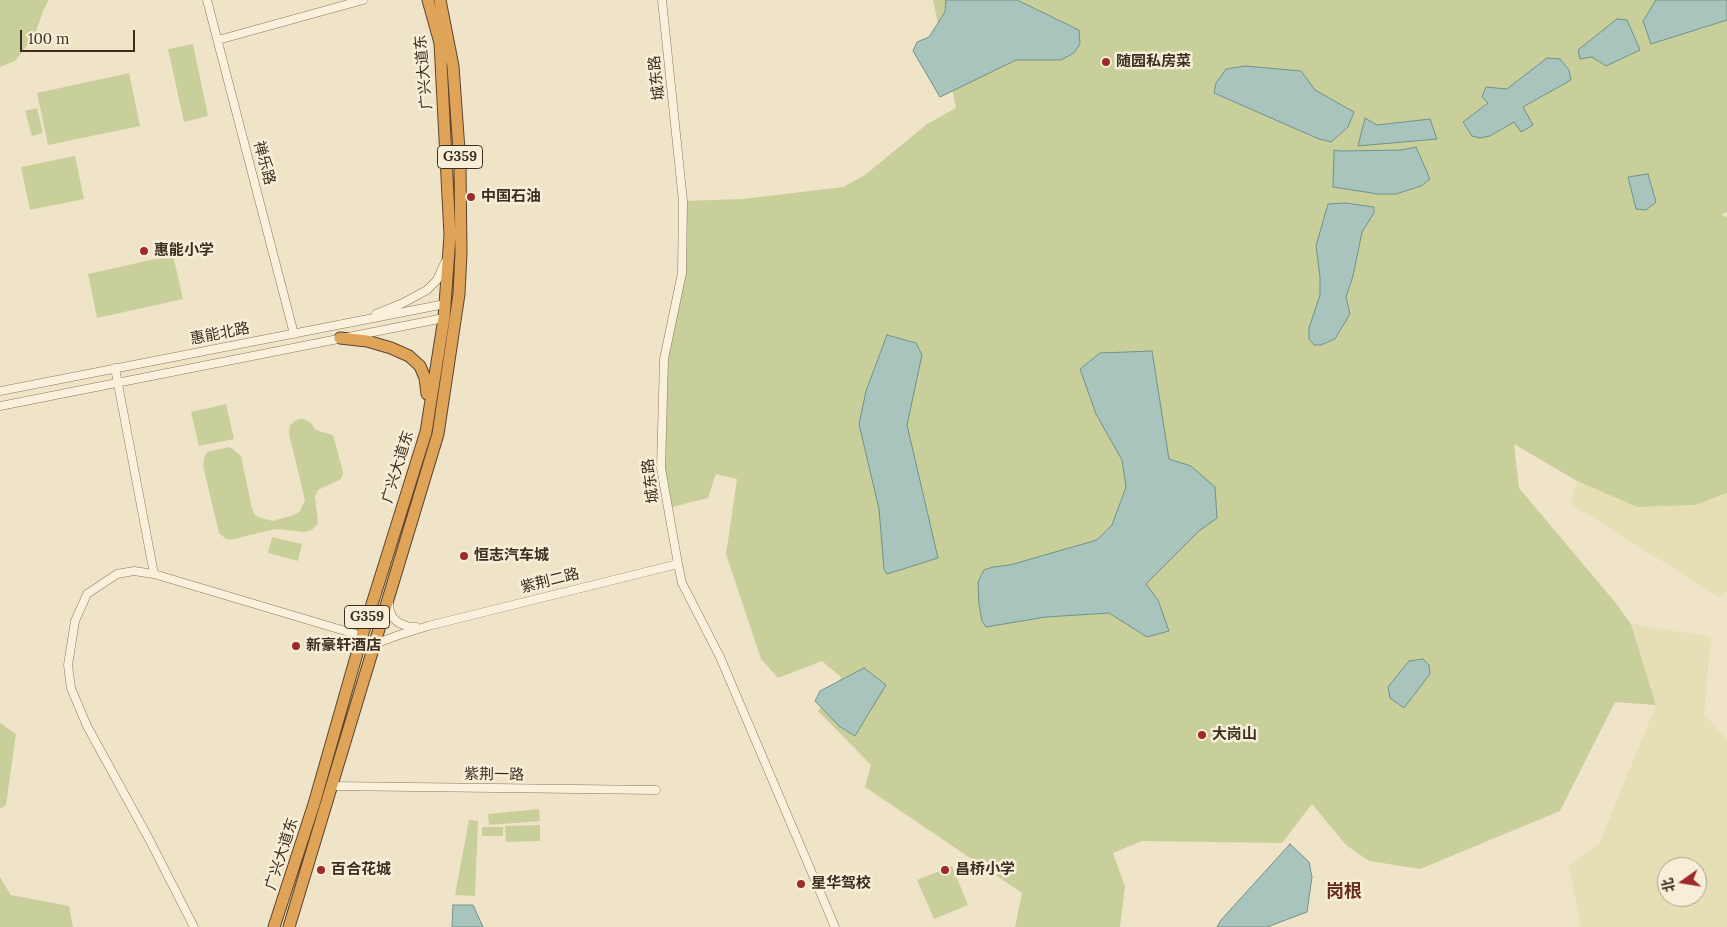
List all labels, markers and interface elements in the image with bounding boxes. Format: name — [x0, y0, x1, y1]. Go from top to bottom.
scale bar — [22, 20, 138, 52]
text: 100 m — [28, 29, 69, 48]
street label: 广兴大道东 — [412, 34, 436, 110]
place label: 随园私房菜 — [1116, 53, 1191, 71]
street label: 城东路 — [646, 55, 668, 101]
marker: 随园私房菜 — [1100, 56, 1112, 68]
street label: 禅乐路 — [249, 139, 279, 187]
road number: G359 — [438, 146, 482, 168]
place label: 中国石油 — [481, 188, 541, 206]
marker: 中国石油 — [465, 191, 477, 203]
place label: 惠能小学 — [154, 242, 214, 260]
marker: 惠能小学 — [138, 245, 150, 257]
street label: 惠能北路 — [189, 319, 251, 349]
street label: 广兴大道东 — [378, 429, 418, 505]
street label: 城东路 — [639, 458, 663, 504]
place label: 恒志汽车城 — [474, 547, 549, 565]
marker: 恒志汽车城 — [458, 550, 470, 562]
street label: 紫荆二路 — [519, 565, 581, 597]
road number: G359 — [344, 606, 390, 628]
place label: 新豪轩酒店 — [306, 637, 381, 655]
marker: 新豪轩酒店 — [290, 640, 302, 652]
place label: 大岗山 — [1212, 726, 1257, 744]
marker: 大岗山 — [1196, 729, 1208, 741]
street label: 紫荆一路 — [464, 765, 524, 785]
street label: 广兴大道东 — [262, 816, 302, 892]
north arrow — [1657, 857, 1707, 907]
place label: 百合花城 — [331, 861, 391, 879]
place label: 昌桥小学 — [955, 861, 1015, 879]
marker: 百合花城 — [315, 864, 327, 876]
marker: 昌桥小学 — [939, 864, 951, 876]
place label: 星华驾校 — [811, 875, 871, 893]
text: 北 — [1658, 876, 1679, 894]
marker: 星华驾校 — [795, 878, 807, 890]
district label: 岗根 — [1326, 881, 1362, 903]

